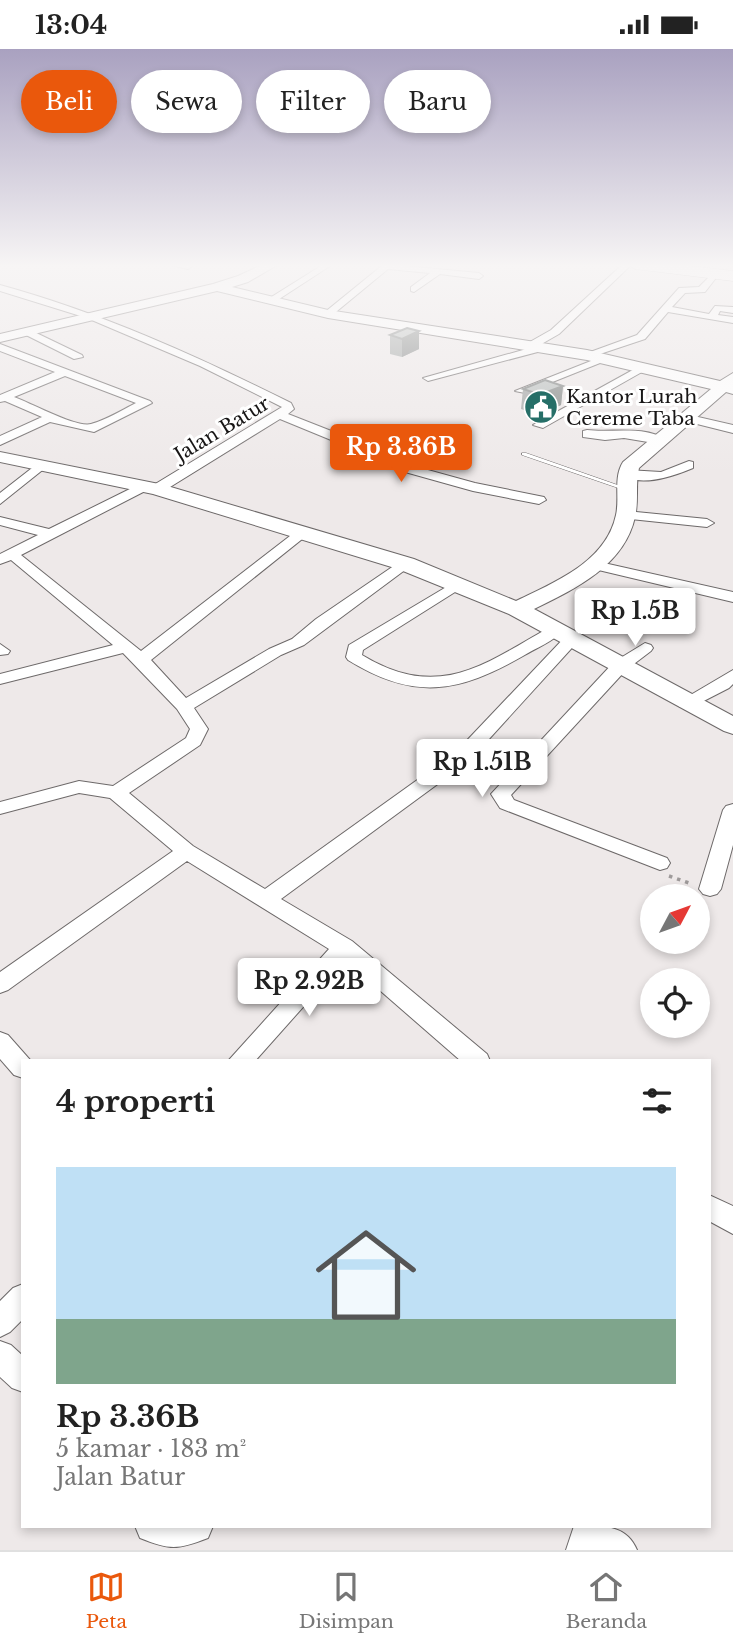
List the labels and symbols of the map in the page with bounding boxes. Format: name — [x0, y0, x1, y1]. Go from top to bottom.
place label: Kantor Lurah Cereme Taba — [566, 385, 697, 430]
public building icon: Kantor Lurah Cereme Taba — [522, 388, 560, 426]
street label: Jalan Batur — [168, 392, 274, 468]
pin: Rp 3.36B — [329, 425, 473, 484]
pin: Rp 1.5B — [570, 589, 700, 648]
pin: Rp 1.51B — [410, 739, 554, 799]
north arrow — [640, 884, 710, 954]
pin: Rp 2.92B — [237, 958, 381, 1018]

